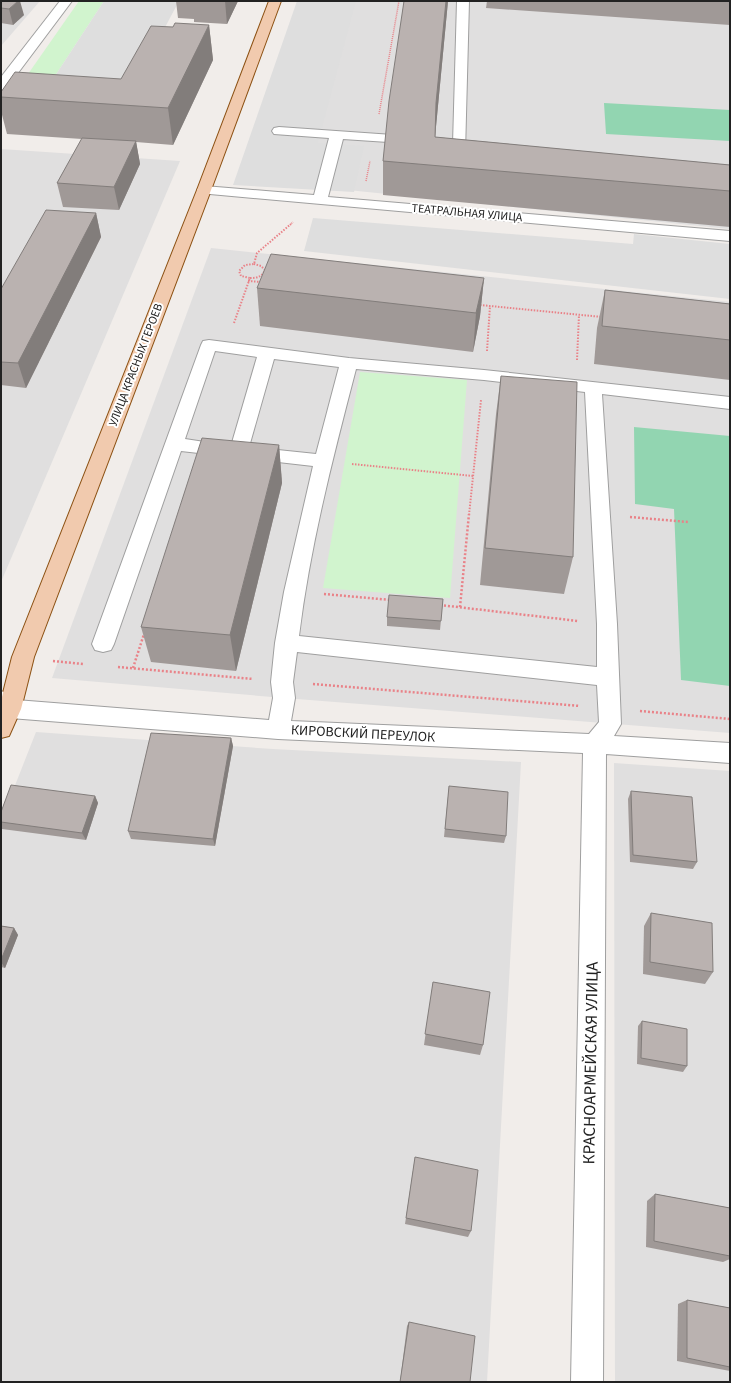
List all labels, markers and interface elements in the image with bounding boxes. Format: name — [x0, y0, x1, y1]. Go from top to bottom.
street label: ТЕАТРАЛЬНАЯ УЛИЦА — [411, 200, 524, 226]
street label: УЛИЦА КРАСНЫХ ГЕРОЕВ — [105, 301, 167, 429]
street label: КИРОВСКИЙ ПЕРЕУЛОК — [290, 720, 436, 748]
street label: КРАСНОАРМЕЙСКАЯ УЛИЦА — [577, 961, 605, 1165]

